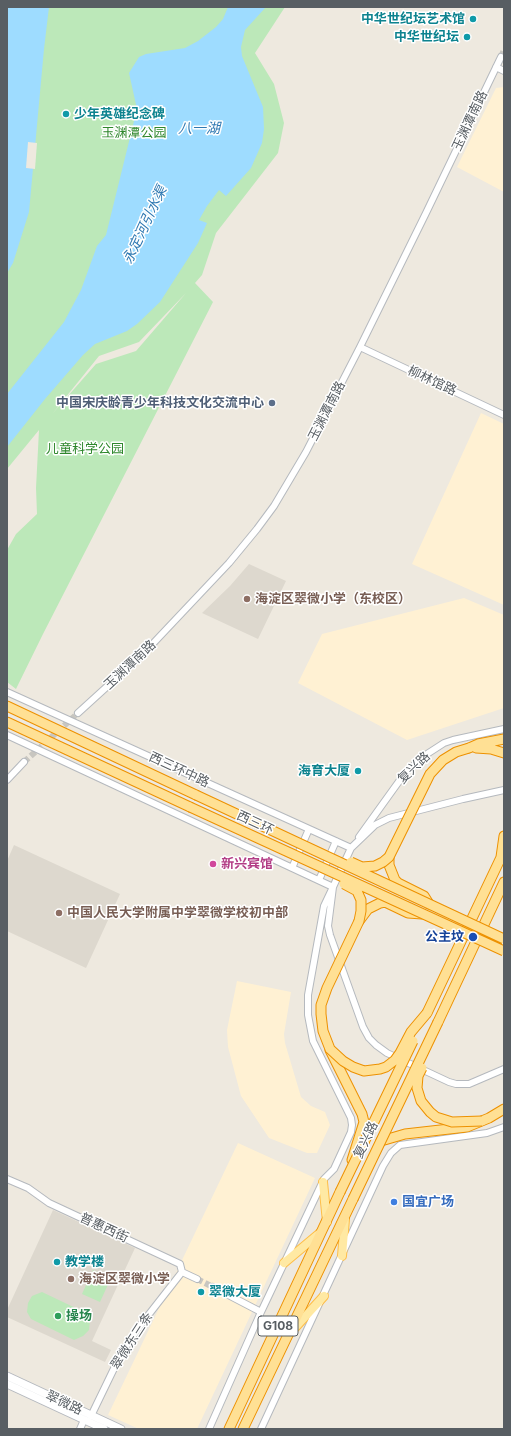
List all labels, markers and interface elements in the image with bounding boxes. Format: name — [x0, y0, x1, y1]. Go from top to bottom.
place label: 中华世纪坛艺术馆 — [361, 11, 465, 27]
marker: 中华世纪坛艺术馆 — [468, 14, 478, 24]
place label: 中华世纪坛 — [394, 29, 459, 45]
marker: 中华世纪坛 — [462, 32, 472, 42]
street label: 玉渊潭南路 — [449, 88, 491, 154]
place label: 少年英雄纪念碑 — [74, 106, 165, 122]
marker: 少年英雄纪念碑 — [61, 109, 71, 119]
water label: 八一湖 — [178, 121, 220, 137]
park label: 玉渊潭公园 — [102, 125, 166, 141]
water label: 永定河引水渠 — [120, 183, 170, 267]
street label: 柳林馆路 — [405, 363, 459, 399]
street label: 玉渊潭南路 — [305, 379, 349, 443]
place label: 中国宋庆龄青少年科技文化交流中心 — [56, 395, 264, 411]
marker: 中国宋庆龄青少年科技文化交流中心 — [267, 398, 277, 408]
park label: 儿童科学公园 — [46, 441, 124, 457]
place label: 海淀区翠微小学（东校区） — [255, 591, 411, 607]
marker: 海淀区翠微小学（东校区） — [242, 594, 252, 604]
street label: 玉渊潭南路 — [101, 637, 159, 693]
street label: 西三环中路 — [146, 749, 212, 791]
street label: 复兴路 — [395, 749, 433, 787]
place label: 海育大厦 — [298, 763, 350, 779]
marker: 海育大厦 — [353, 766, 363, 776]
street label: 西三环 — [234, 808, 276, 838]
place label: 新兴宾馆 — [221, 856, 273, 872]
marker: 新兴宾馆 — [208, 859, 218, 869]
place label: 中国人民大学附属中学翠微学校初中部 — [67, 905, 288, 921]
marker: 中国人民大学附属中学翠微学校初中部 — [54, 908, 64, 918]
place label: 公主坟 — [425, 929, 464, 945]
marker: 公主坟 — [467, 931, 479, 943]
street label: 复兴路 — [350, 1119, 382, 1161]
place label: 国宜广场 — [402, 1194, 454, 1210]
marker: 国宜广场 — [389, 1197, 399, 1207]
street label: 普惠西街 — [77, 1210, 131, 1246]
place label: 教学楼 — [65, 1254, 104, 1270]
marker: 教学楼 — [52, 1257, 62, 1267]
place label: 海淀区翠微小学 — [79, 1271, 170, 1287]
marker: 海淀区翠微小学 — [66, 1274, 76, 1284]
place label: 翠微大厦 — [209, 1284, 261, 1300]
marker: 翠微大厦 — [196, 1287, 206, 1297]
place label: 操场 — [66, 1308, 92, 1324]
street label: 翠微东三条 — [108, 1309, 156, 1373]
marker: 操场 — [53, 1311, 63, 1321]
road number: G108 — [258, 1316, 298, 1336]
street label: 翠微路 — [43, 1388, 85, 1418]

